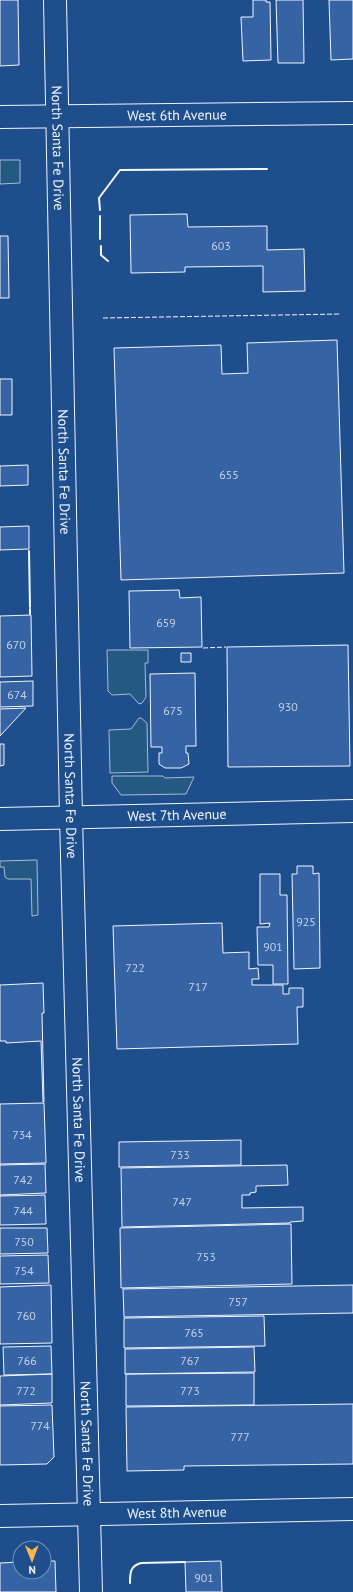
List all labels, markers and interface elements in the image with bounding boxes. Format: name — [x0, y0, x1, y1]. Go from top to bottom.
street label: North Santa Fe Drive — [48, 85, 68, 211]
street label: West 6th Avenue — [127, 105, 227, 125]
house number: 603 — [211, 238, 231, 253]
street label: North Santa Fe Drive — [54, 409, 74, 535]
house number: 655 — [219, 467, 239, 482]
house number: 659 — [156, 615, 176, 630]
house number: 670 — [6, 637, 26, 652]
house number: 674 — [7, 687, 27, 702]
house number: 930 — [278, 699, 298, 714]
house number: 675 — [163, 703, 183, 718]
street label: North Santa Fe Drive — [60, 733, 81, 859]
street label: West 7th Avenue — [127, 805, 227, 825]
house number: 925 — [296, 914, 316, 929]
house number: 901 — [263, 939, 283, 954]
house number: 722 — [125, 960, 145, 975]
house number: 717 — [188, 979, 208, 994]
street label: North Santa Fe Drive — [68, 1057, 89, 1183]
house number: 734 — [12, 1127, 32, 1142]
house number: 733 — [170, 1147, 190, 1162]
house number: 742 — [13, 1172, 33, 1187]
house number: 747 — [172, 1194, 192, 1209]
house number: 744 — [13, 1203, 33, 1218]
house number: 750 — [14, 1234, 34, 1249]
house number: 753 — [196, 1249, 216, 1264]
house number: 754 — [14, 1263, 34, 1278]
house number: 757 — [228, 1294, 248, 1309]
house number: 760 — [16, 1308, 36, 1323]
house number: 765 — [184, 1325, 204, 1340]
house number: 766 — [17, 1353, 37, 1368]
house number: 767 — [180, 1353, 200, 1368]
street label: North Santa Fe Drive — [77, 1381, 98, 1507]
house number: 772 — [16, 1383, 36, 1398]
house number: 773 — [180, 1383, 200, 1398]
house number: 774 — [30, 1418, 50, 1433]
house number: 777 — [230, 1429, 250, 1444]
street label: West 8th Avenue — [127, 1503, 227, 1522]
north arrow — [12, 1540, 52, 1580]
text: N — [28, 1563, 36, 1577]
house number: 901 — [194, 1570, 214, 1585]

